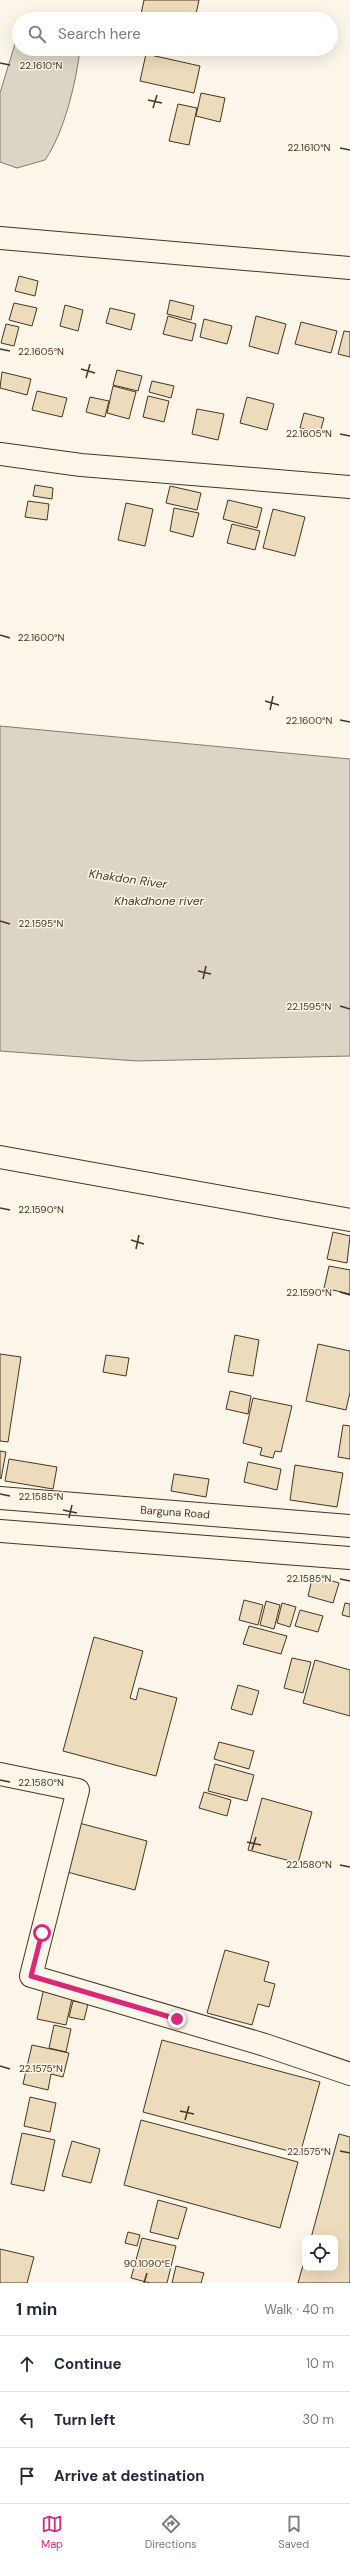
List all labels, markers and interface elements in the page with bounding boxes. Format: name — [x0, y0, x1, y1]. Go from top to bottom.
search box — [12, 12, 338, 56]
icon: search — [26, 23, 48, 45]
text: Search here — [58, 24, 141, 44]
text: 22.1610°N — [20, 59, 63, 72]
text: 22.1610°N — [288, 141, 331, 154]
text: 22.1605°N — [18, 345, 64, 358]
text: 22.1605°N — [286, 427, 332, 440]
text: 22.1600°N — [18, 631, 64, 644]
text: 22.1600°N — [286, 714, 332, 727]
water label: Khakdon River — [88, 866, 169, 892]
water label: Khakdhone river — [114, 893, 205, 909]
text: 22.1595°N — [19, 917, 64, 930]
text: 22.1595°N — [287, 1000, 332, 1013]
text: 22.1590°N — [18, 1203, 64, 1216]
text: 22.1590°N — [286, 1286, 332, 1299]
text: 22.1585°N — [18, 1490, 64, 1503]
street label: Barguna Road — [140, 1503, 210, 1521]
text: 22.1585°N — [286, 1572, 332, 1585]
text: 22.1580°N — [18, 1776, 64, 1789]
text: 22.1580°N — [286, 1858, 332, 1871]
route start — [33, 1924, 51, 1942]
route end — [168, 2010, 186, 2028]
text: 22.1575°N — [19, 2062, 63, 2075]
text: 22.1575°N — [287, 2145, 331, 2158]
map controls — [302, 2235, 338, 2271]
button: locate — [302, 2235, 338, 2271]
text: 90.1090°E — [124, 2257, 171, 2270]
text: 1 min — [16, 2298, 57, 2320]
text: Walk · 40 m — [264, 2301, 334, 2318]
icon: ahead — [16, 2353, 38, 2375]
text: Continue — [54, 2354, 122, 2374]
text: 10 m — [306, 2355, 334, 2372]
icon: left — [16, 2409, 38, 2431]
text: Turn left — [54, 2410, 115, 2430]
text: 30 m — [302, 2411, 334, 2428]
icon: arrive — [16, 2465, 38, 2487]
text: Arrive at destination — [54, 2466, 205, 2486]
tab: Map — [41, 2513, 63, 2551]
tab: Directions — [145, 2513, 197, 2551]
tab: Saved — [278, 2513, 309, 2551]

